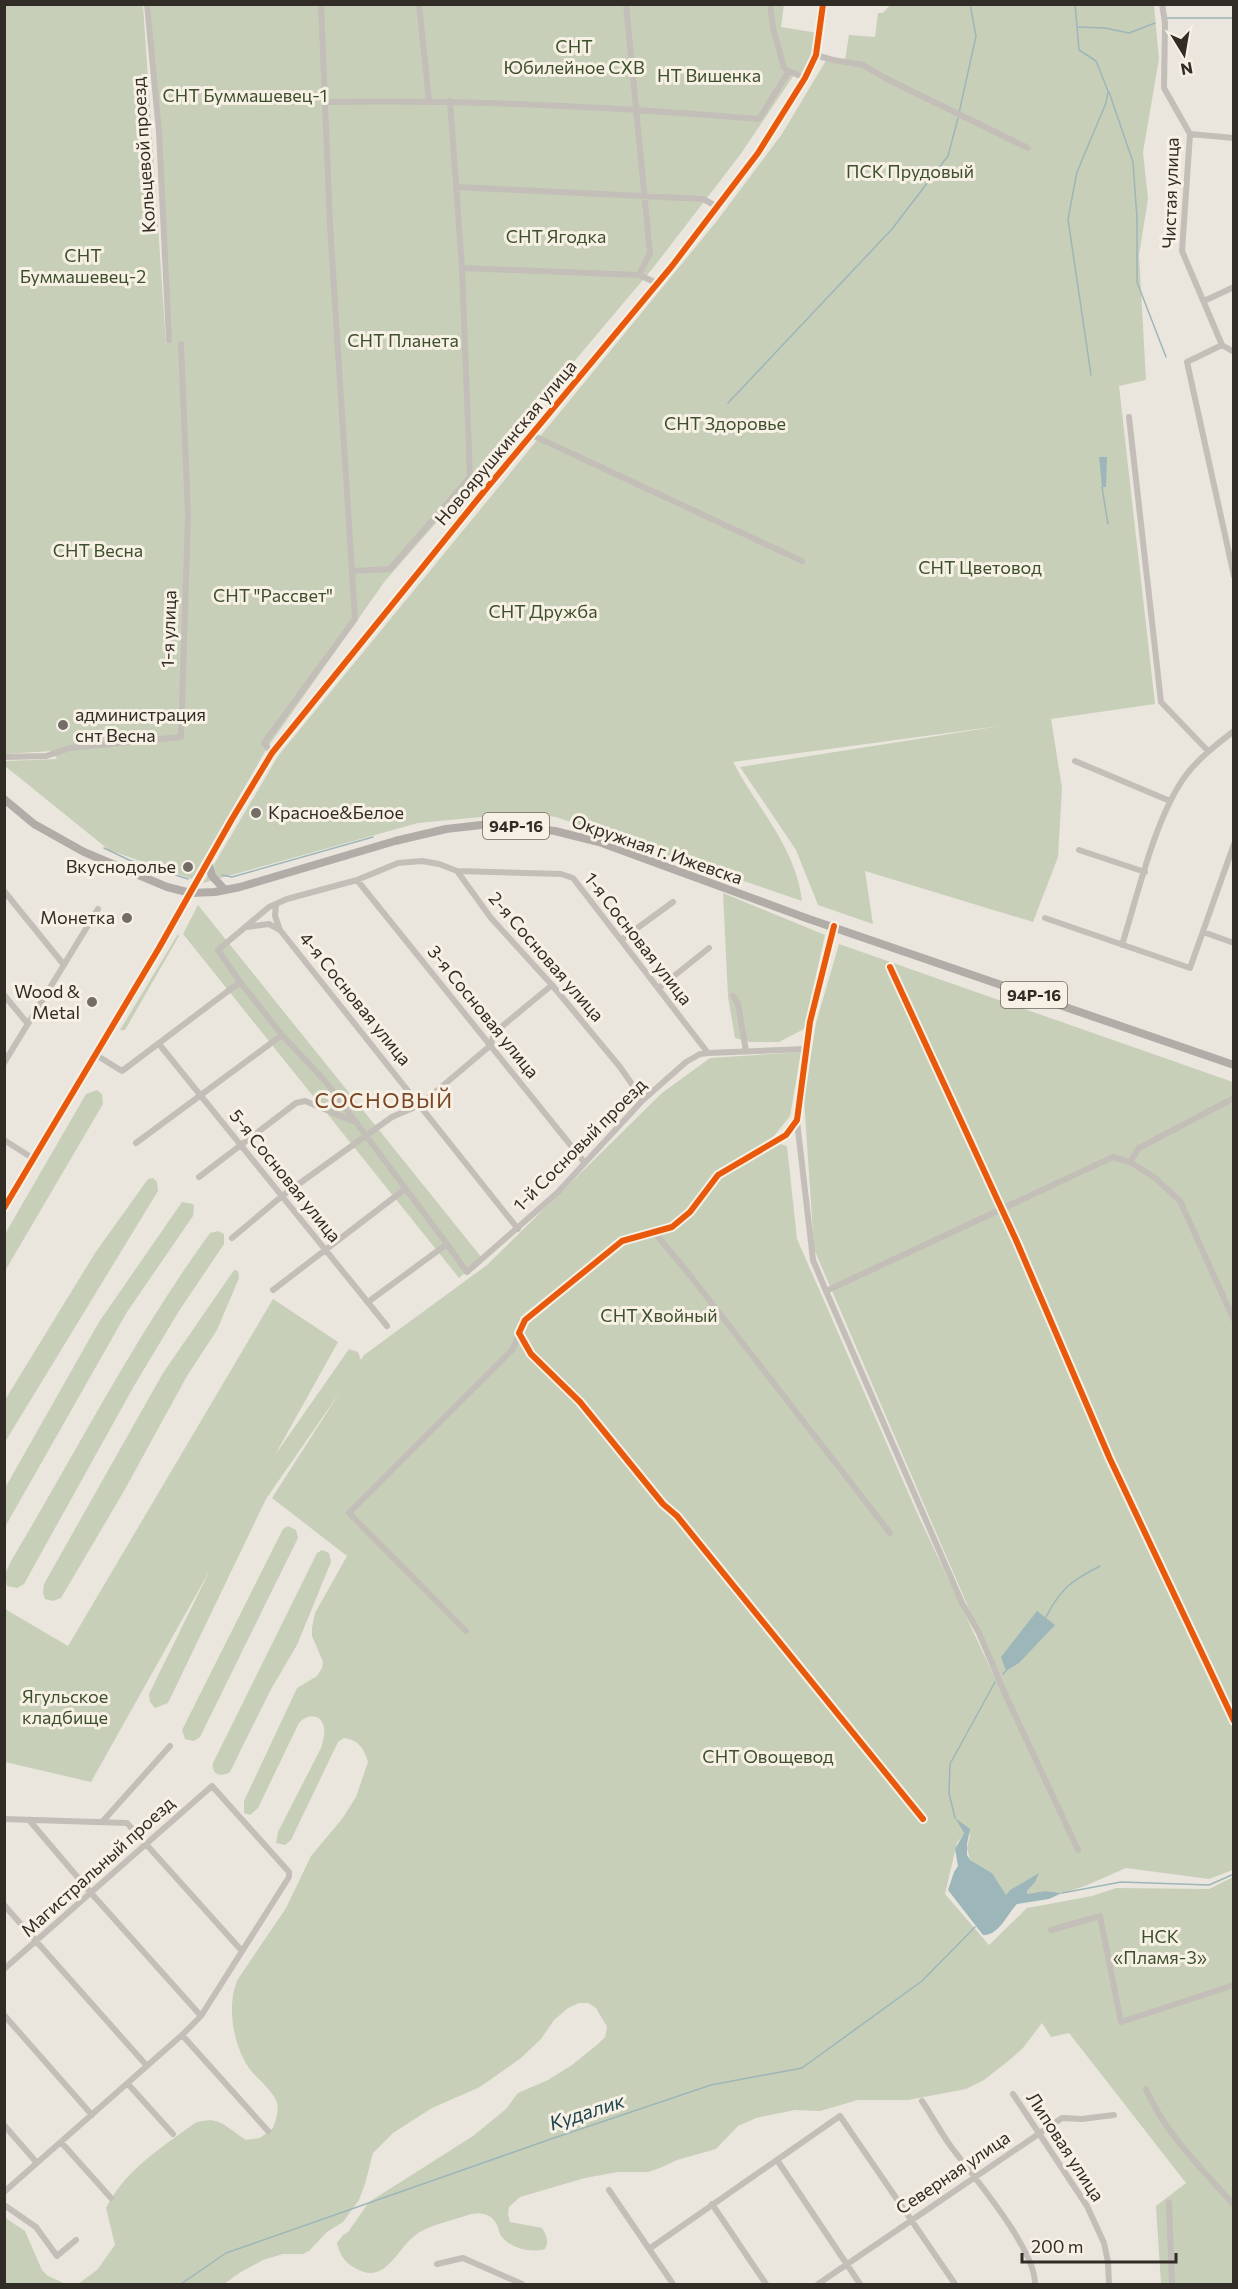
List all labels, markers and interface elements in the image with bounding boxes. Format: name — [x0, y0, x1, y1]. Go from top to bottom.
north arrow — [1154, 24, 1214, 84]
park label: СНТ Юбилейное СХВ — [503, 35, 645, 78]
text: N — [1179, 59, 1195, 80]
park label: НТ Вишенка — [657, 64, 761, 86]
street label: Кольцевой проезд — [127, 76, 159, 234]
park label: СНТ Буммашевец-1 — [162, 84, 328, 106]
street label: Чистая улица — [1157, 137, 1183, 249]
park label: ПСК Прудовый — [846, 160, 974, 182]
park label: СНТ Ягодка — [506, 225, 606, 247]
park label: СНТ Буммашевец-2 — [20, 244, 146, 287]
park label: СНТ Планета — [347, 329, 459, 351]
street label: Новоярушкинская улица — [430, 355, 581, 529]
park label: СНТ Здоровье — [664, 412, 786, 434]
park label: СНТ Весна — [53, 539, 143, 561]
park label: СНТ Цветовод — [918, 556, 1042, 578]
park label: СНТ "Рассвет" — [213, 584, 333, 606]
street label: 1-я улица — [156, 590, 180, 668]
park label: СНТ Дружба — [488, 600, 598, 622]
place label: администрация снт Весна — [75, 703, 206, 746]
marker: администрация снт Весна — [56, 718, 70, 732]
place label: Красное&Белое — [268, 801, 404, 823]
marker: Красное&Белое — [249, 806, 263, 820]
street label: Окружная г. Ижевска — [569, 809, 746, 889]
road number: 94Р-16 — [483, 813, 549, 839]
place label: Вкуснодолье — [66, 855, 176, 877]
marker: Вкуснодолье — [181, 860, 195, 874]
street label: 1-я Сосновая улица — [580, 868, 697, 1009]
street label: 2-я Сосновая улица — [484, 887, 609, 1026]
place label: Монетка — [40, 906, 115, 928]
marker: Монетка — [120, 911, 134, 925]
street label: 4-я Сосновая улица — [295, 927, 416, 1070]
street label: 3-я Сосновая улица — [423, 940, 544, 1082]
place label: Wood & Metal — [14, 980, 80, 1023]
road number: 94Р-16 — [1001, 982, 1067, 1008]
marker: Wood & Metal — [85, 995, 99, 1009]
street label: 1-й Сосновый проезд — [508, 1073, 651, 1215]
district label: СОСНОВЫЙ — [315, 1087, 453, 1112]
street label: 5-я Сосновая улица — [225, 1104, 346, 1246]
park label: СНТ Хвойный — [600, 1304, 718, 1326]
park label: Ягульское кладбище — [22, 1685, 108, 1728]
park label: СНТ Овощевод — [702, 1745, 834, 1767]
street label: Магистральный проезд — [16, 1791, 179, 1941]
park label: НСК «Пламя-3» — [1113, 1925, 1207, 1968]
water label: Кудалик — [546, 2087, 629, 2135]
street label: Липовая улица — [1022, 2088, 1109, 2205]
street label: Северная улица — [891, 2126, 1014, 2219]
scale bar — [1022, 2226, 1176, 2264]
text: 200 m — [1031, 2235, 1084, 2257]

